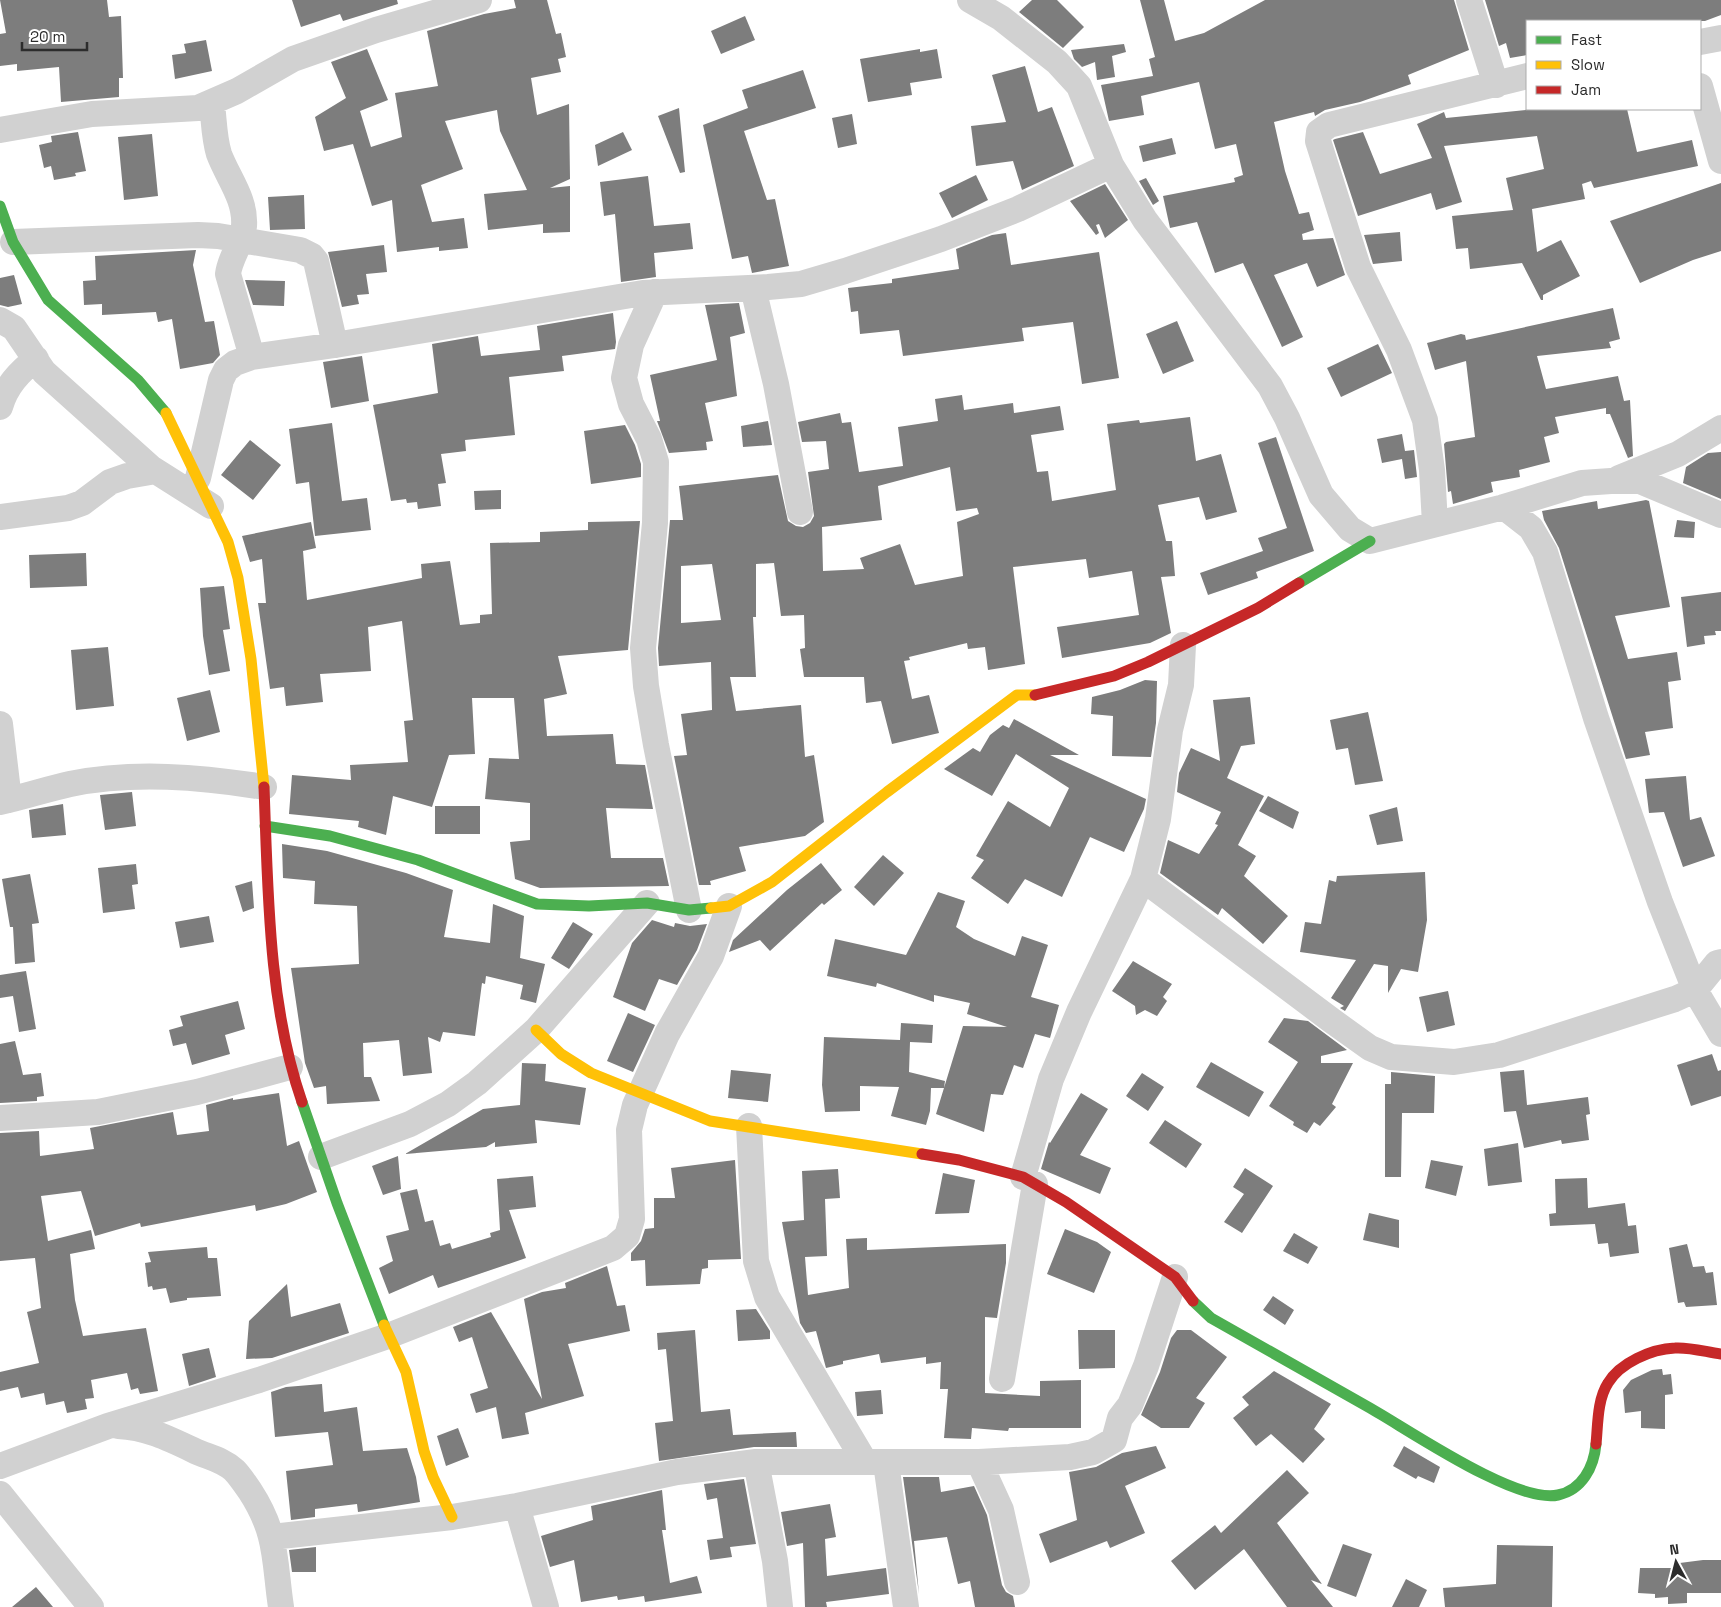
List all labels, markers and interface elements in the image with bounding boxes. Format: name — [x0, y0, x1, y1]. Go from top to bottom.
scale bar — [22, 20, 88, 52]
legend — [1526, 20, 1701, 110]
text: 20 m — [30, 27, 65, 46]
text: Fast — [1571, 30, 1602, 49]
text: Slow — [1571, 55, 1605, 74]
text: Jam — [1571, 80, 1601, 99]
north arrow — [1651, 1537, 1701, 1587]
text: N — [1669, 1540, 1680, 1559]

